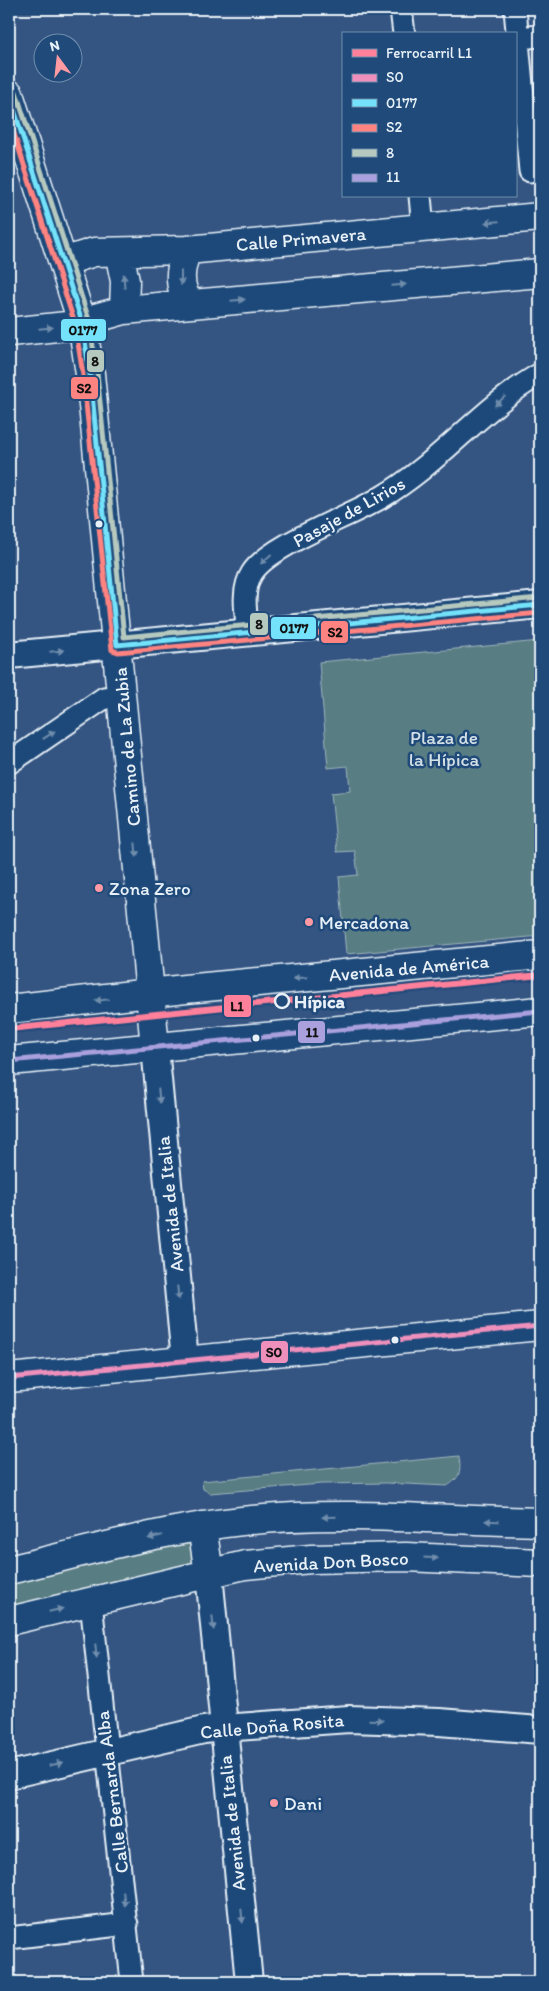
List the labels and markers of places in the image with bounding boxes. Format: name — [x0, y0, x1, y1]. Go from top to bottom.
unlabelled marker — [94, 519, 104, 529]
place label: Zona Zero — [109, 877, 191, 900]
marker: Zona Zero — [93, 882, 105, 894]
place label: Mercadona — [319, 911, 409, 934]
marker: Mercadona — [303, 916, 315, 928]
place label: Hípica — [294, 990, 346, 1013]
marker: Hípica — [274, 993, 290, 1009]
unlabelled marker — [251, 1033, 261, 1043]
unlabelled marker — [390, 1335, 400, 1345]
place label: Dani — [284, 1792, 322, 1815]
marker: Dani — [268, 1797, 280, 1809]

